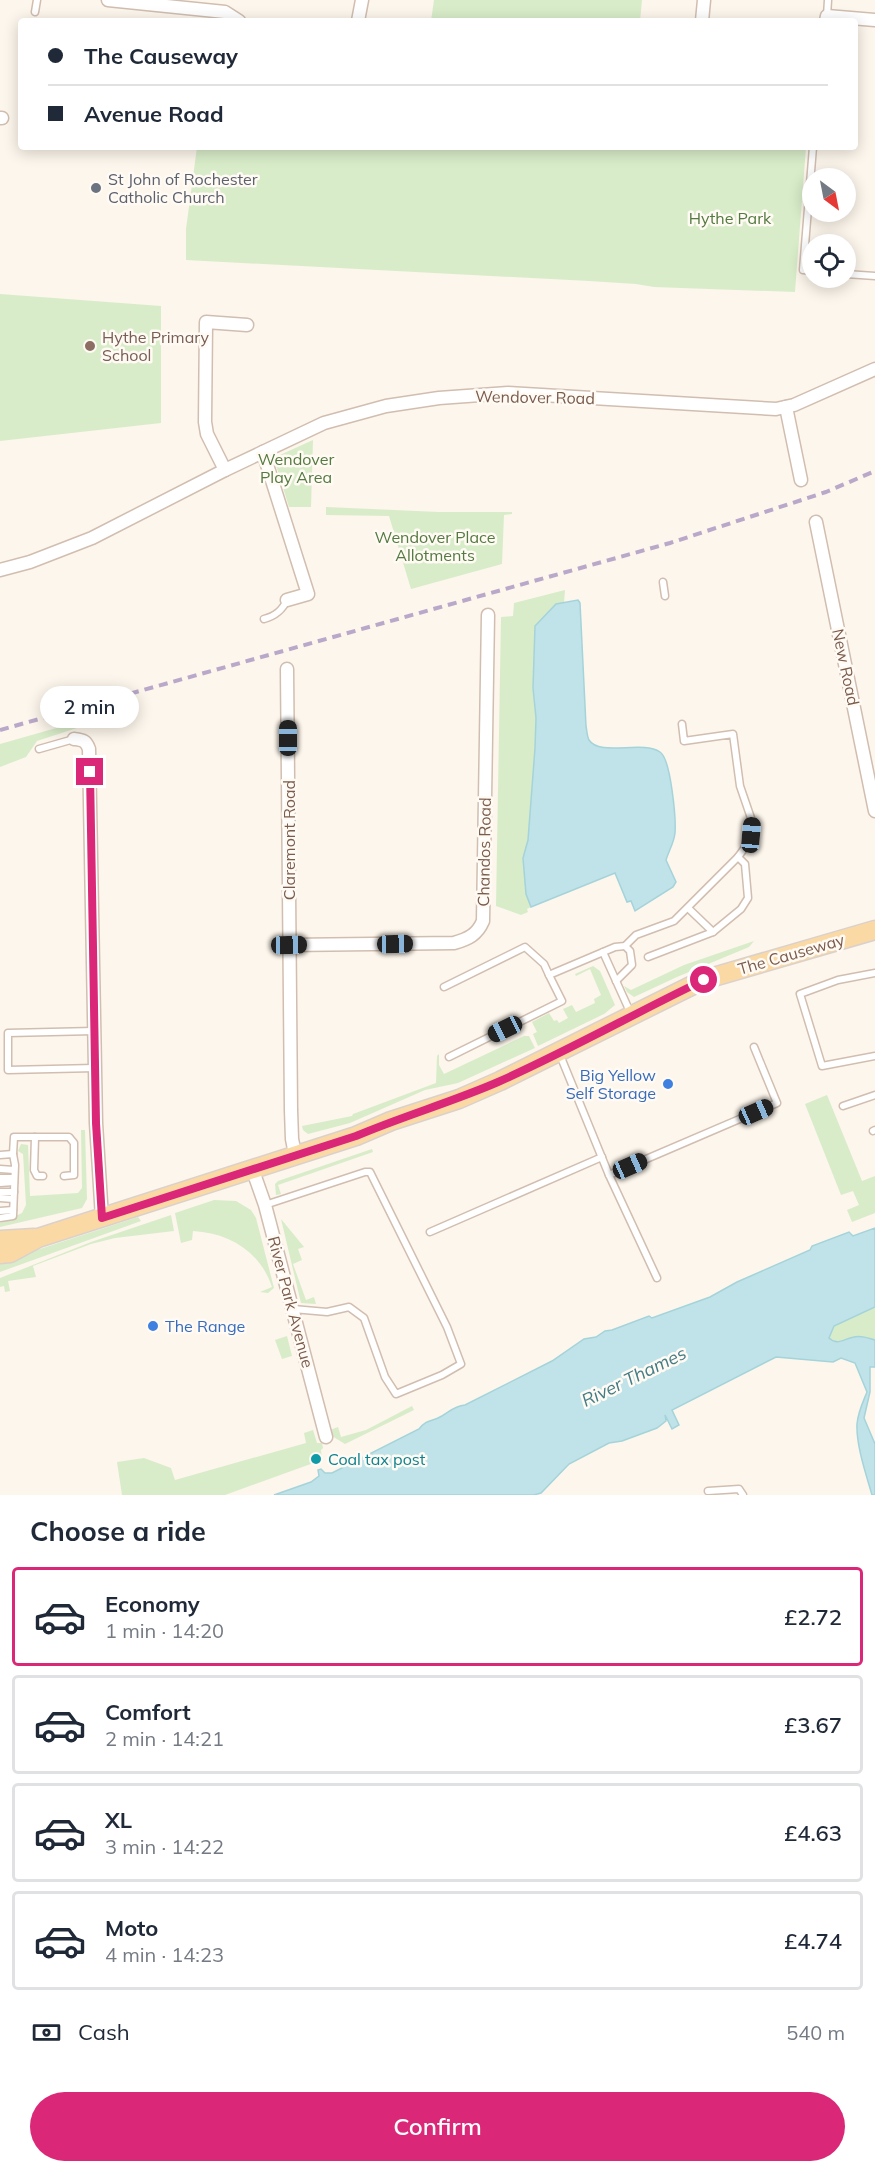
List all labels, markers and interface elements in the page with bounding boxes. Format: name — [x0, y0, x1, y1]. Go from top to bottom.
text: The Causeway — [84, 42, 238, 70]
text: Avenue Road — [84, 100, 224, 128]
north arrow — [802, 168, 856, 222]
map controls — [802, 168, 856, 288]
place label: St John of Rochester Catholic Church — [108, 169, 258, 207]
marker: St John of Rochester Catholic Church — [89, 181, 103, 195]
park label: Hythe Park — [689, 208, 772, 228]
button: locate — [802, 234, 856, 288]
place label: Hythe Primary School — [102, 327, 210, 365]
marker: Hythe Primary School — [83, 339, 97, 353]
street label: Wendover Road — [475, 386, 595, 408]
park label: Wendover Play Area — [258, 449, 334, 487]
park label: Wendover Place Allotments — [375, 527, 495, 565]
street label: New Road — [828, 627, 864, 707]
callout: 2 min — [40, 685, 140, 727]
text: 2 min — [64, 694, 115, 719]
car — [279, 720, 297, 756]
route end — [76, 758, 103, 785]
street label: Claremont Road — [279, 780, 299, 900]
street label: Chandos Road — [473, 797, 495, 907]
car — [740, 816, 762, 854]
street label: The Causeway — [736, 929, 847, 979]
car — [377, 935, 413, 953]
car — [271, 936, 307, 954]
route start — [690, 966, 717, 993]
car — [485, 1013, 525, 1045]
place label: Big Yellow Self Storage — [566, 1065, 656, 1103]
marker: Big Yellow Self Storage — [661, 1077, 675, 1091]
car — [736, 1096, 776, 1128]
car — [610, 1150, 650, 1182]
street label: River Park Avenue — [264, 1234, 318, 1370]
place label: The Range — [165, 1316, 245, 1336]
marker: The Range — [146, 1319, 160, 1333]
water label: River Thames — [578, 1341, 690, 1412]
place label: Coal tax post — [328, 1449, 426, 1469]
marker: Coal tax post — [309, 1452, 323, 1466]
text: Choose a ride — [30, 1514, 206, 1548]
icon: car — [33, 1590, 87, 1644]
text: Economy — [105, 1590, 200, 1618]
text: £2.72 — [784, 1603, 842, 1631]
text: 1 min · 14:20 — [105, 1618, 224, 1643]
icon: car — [33, 1698, 87, 1752]
text: Comfort — [105, 1698, 191, 1726]
text: £3.67 — [784, 1711, 842, 1739]
text: 2 min · 14:21 — [105, 1726, 224, 1751]
icon: car — [33, 1806, 87, 1860]
text: XL — [105, 1806, 132, 1834]
text: £4.63 — [784, 1819, 842, 1847]
text: 3 min · 14:22 — [105, 1834, 224, 1859]
icon: car — [33, 1914, 87, 1968]
text: Moto — [105, 1914, 158, 1942]
text: £4.74 — [784, 1927, 842, 1955]
text: 4 min · 14:23 — [105, 1942, 224, 1967]
icon: cash — [30, 2016, 63, 2049]
text: Cash — [78, 2018, 130, 2046]
text: 540 m — [786, 2020, 845, 2045]
button: Confirm — [30, 2092, 845, 2161]

